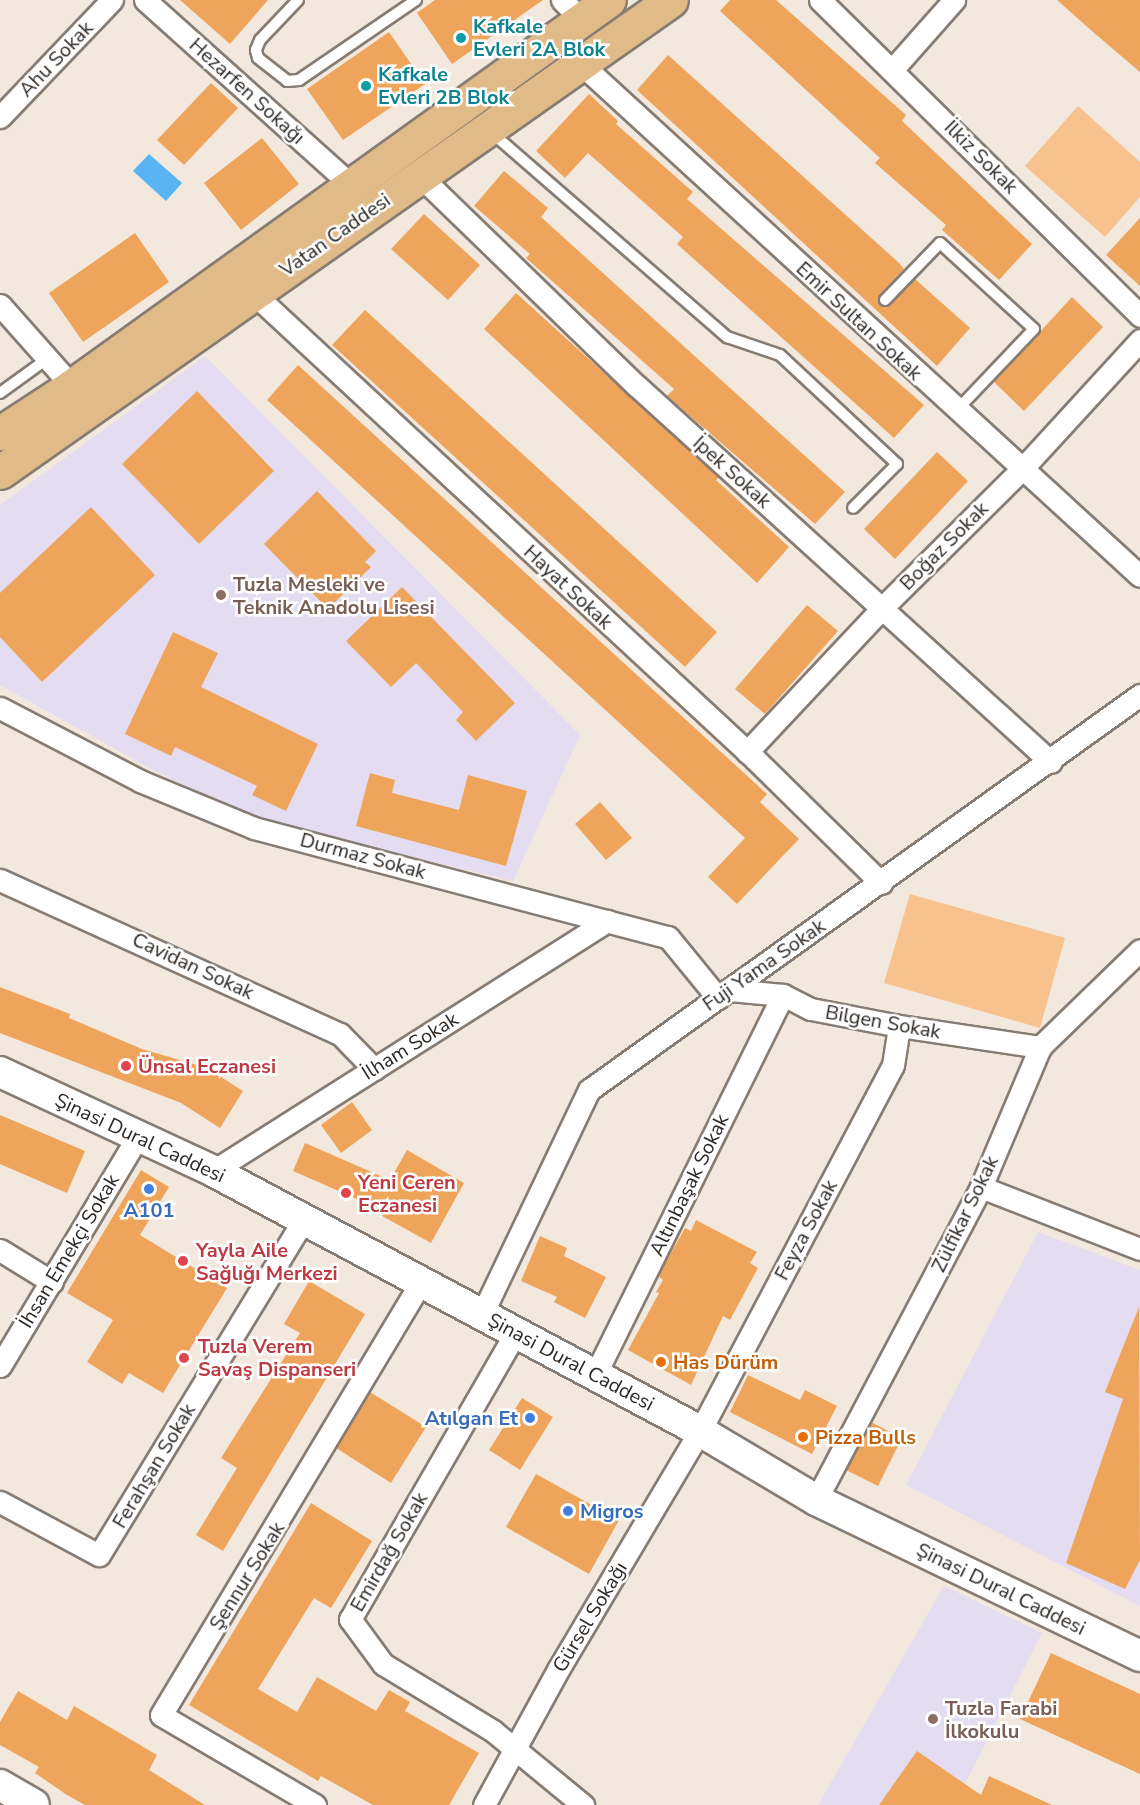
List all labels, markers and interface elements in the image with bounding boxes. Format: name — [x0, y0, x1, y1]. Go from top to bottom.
place label: Kafkale Evleri 2A Blok — [473, 14, 605, 61]
street label: Ahu Sokak — [14, 16, 98, 102]
marker: Kafkale Evleri 2A Blok — [454, 31, 468, 45]
street label: Hezarfen Sokağı — [184, 33, 310, 149]
place label: Kafkale Evleri 2B Blok — [378, 62, 509, 109]
marker: Kafkale Evleri 2B Blok — [359, 79, 373, 93]
street label: İlkiz Sokak — [939, 115, 1023, 199]
street label: Vatan Caddesi — [275, 188, 395, 282]
street label: Emir Sultan Sokak — [791, 257, 927, 385]
street label: İpek Sokak — [688, 431, 776, 513]
street label: Boğaz Sokak — [895, 497, 993, 595]
street label: Hayat Sokak — [519, 540, 617, 634]
place label: Tuzla Mesleki ve Teknik Anadolu Lisesi — [233, 572, 435, 619]
marker: Tuzla Mesleki ve Teknik Anadolu Lisesi — [214, 588, 228, 602]
street label: Durmaz Sokak — [297, 828, 429, 884]
street label: Fuji Yama Sokak — [698, 914, 830, 1016]
street label: Cavidan Sokak — [128, 927, 258, 1005]
street label: Bilgen Sokak — [823, 1000, 943, 1044]
street label: İlham Sokak — [357, 1007, 463, 1085]
place label: Ünsal Eczanesi — [138, 1054, 276, 1078]
marker: Ünsal Eczanesi — [119, 1059, 133, 1073]
street label: Şinasi Dural Caddesi — [51, 1088, 229, 1188]
street label: Altınbaşak Sokak — [644, 1110, 734, 1260]
street label: Zülfikar Sokak — [926, 1152, 1004, 1276]
street label: İhsan Emekçi Sokak — [14, 1170, 124, 1332]
place label: Yeni Ceren Eczanesi — [358, 1170, 456, 1217]
street label: Feyza Sokak — [770, 1176, 842, 1284]
marker: A101 — [142, 1182, 156, 1196]
marker: Yeni Ceren Eczanesi — [339, 1186, 353, 1200]
place label: A101 — [124, 1198, 174, 1222]
place label: Yayla Aile Sağlığı Merkezi — [196, 1238, 338, 1285]
marker: Yayla Aile Sağlığı Merkezi — [174, 1252, 192, 1270]
street label: Şinasi Dural Caddesi — [484, 1308, 658, 1416]
place label: Tuzla Verem Savaş Dispanseri — [198, 1334, 356, 1381]
marker: Tuzla Verem Savaş Dispanseri — [175, 1349, 193, 1367]
place label: Has Dürüm — [673, 1350, 778, 1374]
marker: Has Dürüm — [654, 1355, 668, 1369]
street label: Ferahşan Sokak — [107, 1399, 201, 1533]
place label: Atılgan Et — [425, 1406, 518, 1430]
marker: Atılgan Et — [523, 1411, 537, 1425]
place label: Pizza Bulls — [815, 1425, 916, 1449]
marker: Pizza Bulls — [796, 1430, 810, 1444]
street label: Emirdağ Sokak — [345, 1488, 433, 1616]
place label: Migros — [580, 1499, 643, 1523]
marker: Migros — [561, 1504, 575, 1518]
street label: Şennur Sokak — [204, 1517, 290, 1635]
street label: Şinasi Dural Caddesi — [913, 1538, 1089, 1640]
street label: Gürsel Sokağı — [548, 1558, 632, 1676]
place label: Tuzla Farabi İlkokulu — [945, 1696, 1057, 1743]
marker: Tuzla Farabi İlkokulu — [926, 1712, 940, 1726]

